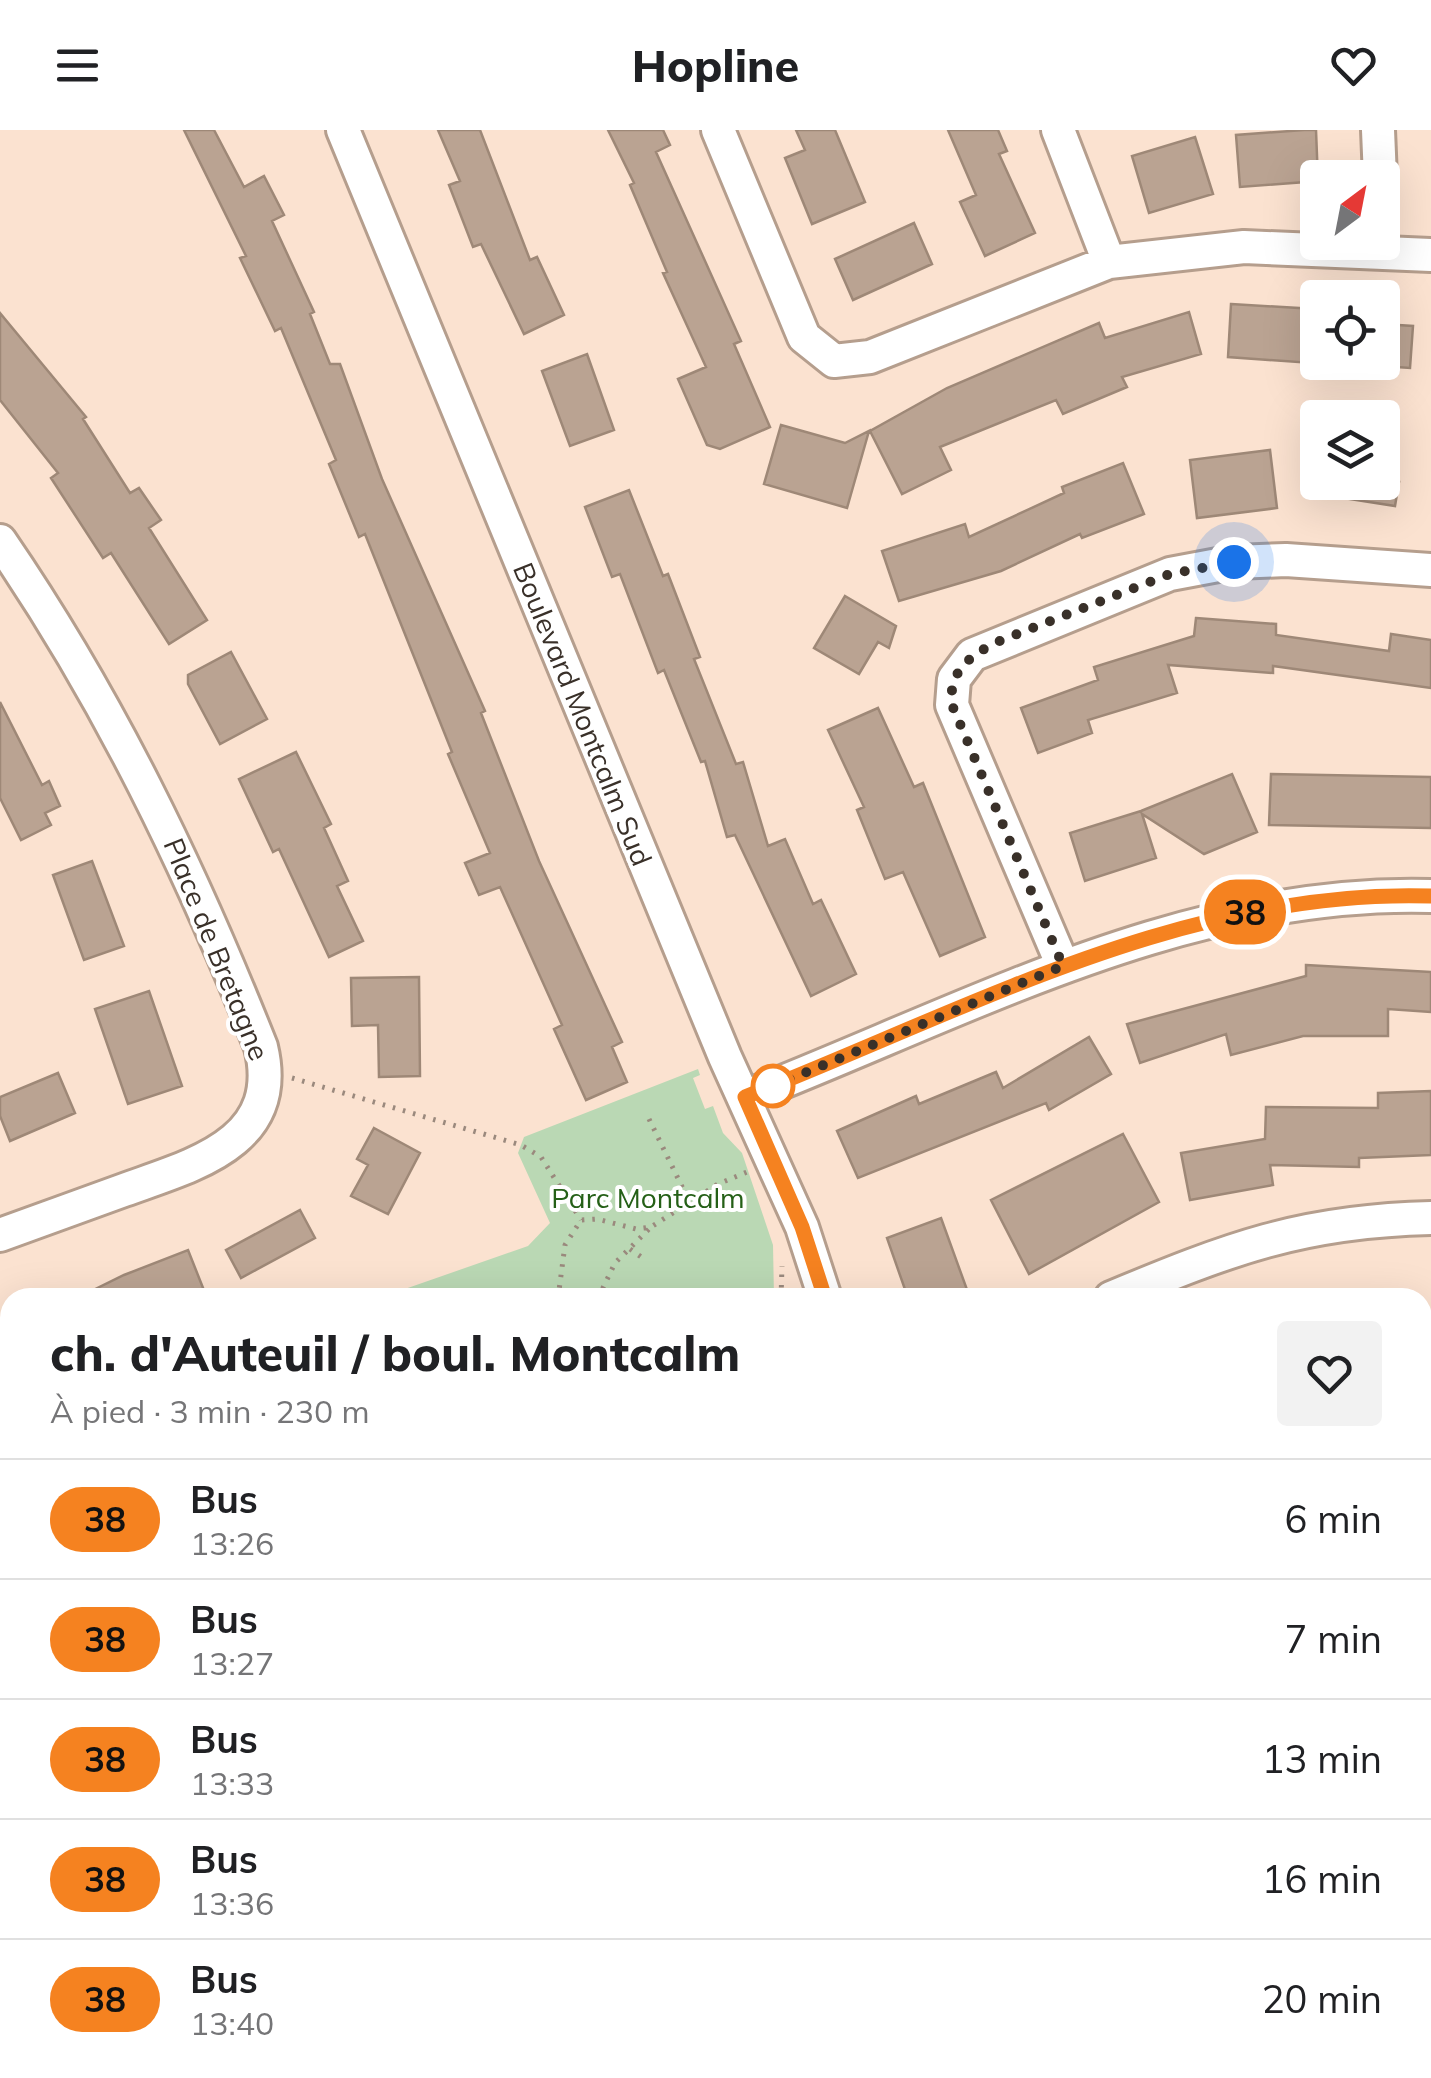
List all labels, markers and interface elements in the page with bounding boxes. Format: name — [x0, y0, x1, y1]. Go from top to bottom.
text: Hopline — [632, 37, 799, 93]
icon: menu — [50, 38, 105, 93]
icon: heart — [1326, 38, 1381, 93]
north arrow — [1300, 160, 1400, 260]
map controls — [1300, 160, 1400, 500]
button: locate — [1300, 280, 1400, 380]
button: layers — [1300, 400, 1400, 500]
your location — [1209, 537, 1259, 587]
street label: Boulevard Montcalm Sud — [506, 557, 660, 871]
street label: Place de Bretagne — [156, 833, 278, 1065]
line badge: 38 — [1200, 880, 1290, 944]
text: 38 — [1224, 890, 1266, 934]
unlabelled marker — [752, 1065, 794, 1107]
park label: Parc Montcalm — [551, 1180, 745, 1215]
button: heart — [1277, 1321, 1382, 1426]
text: ch. d'Auteuil / boul. Montcalm — [50, 1323, 740, 1383]
text: À pied · 3 min · 230 m — [50, 1391, 370, 1431]
text: Bus — [190, 1475, 258, 1523]
text: 6 min — [1285, 1495, 1382, 1543]
text: 38 — [84, 1497, 126, 1541]
text: 13:26 — [190, 1523, 274, 1563]
text: Bus — [190, 1595, 258, 1643]
text: 7 min — [1285, 1615, 1382, 1663]
text: 38 — [84, 1617, 126, 1661]
text: 13:27 — [190, 1643, 274, 1683]
text: Bus — [190, 1715, 258, 1763]
text: 13 min — [1262, 1735, 1382, 1783]
text: 38 — [84, 1737, 126, 1781]
text: 13:33 — [190, 1763, 274, 1803]
text: Bus — [190, 1835, 258, 1883]
text: 16 min — [1262, 1855, 1382, 1903]
text: 38 — [84, 1857, 126, 1901]
text: 13:36 — [190, 1883, 274, 1923]
text: Bus — [190, 1955, 258, 2003]
text: 20 min — [1262, 1975, 1382, 2023]
text: 38 — [84, 1977, 126, 2021]
text: 13:40 — [190, 2003, 274, 2043]

